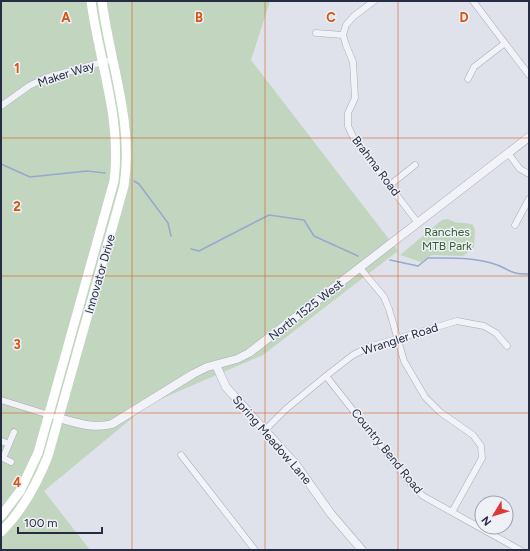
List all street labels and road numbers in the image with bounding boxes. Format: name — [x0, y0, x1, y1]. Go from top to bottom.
street label: Maker Way — [36, 58, 97, 90]
street label: Brahma Road — [349, 133, 403, 199]
street label: Innovator Drive — [82, 232, 118, 315]
street label: North 1525 West — [266, 276, 346, 343]
street label: Wrangler Road — [360, 320, 440, 358]
street label: Spring Meadow Lane — [230, 393, 315, 487]
street label: Country Bend Road — [348, 406, 426, 496]

